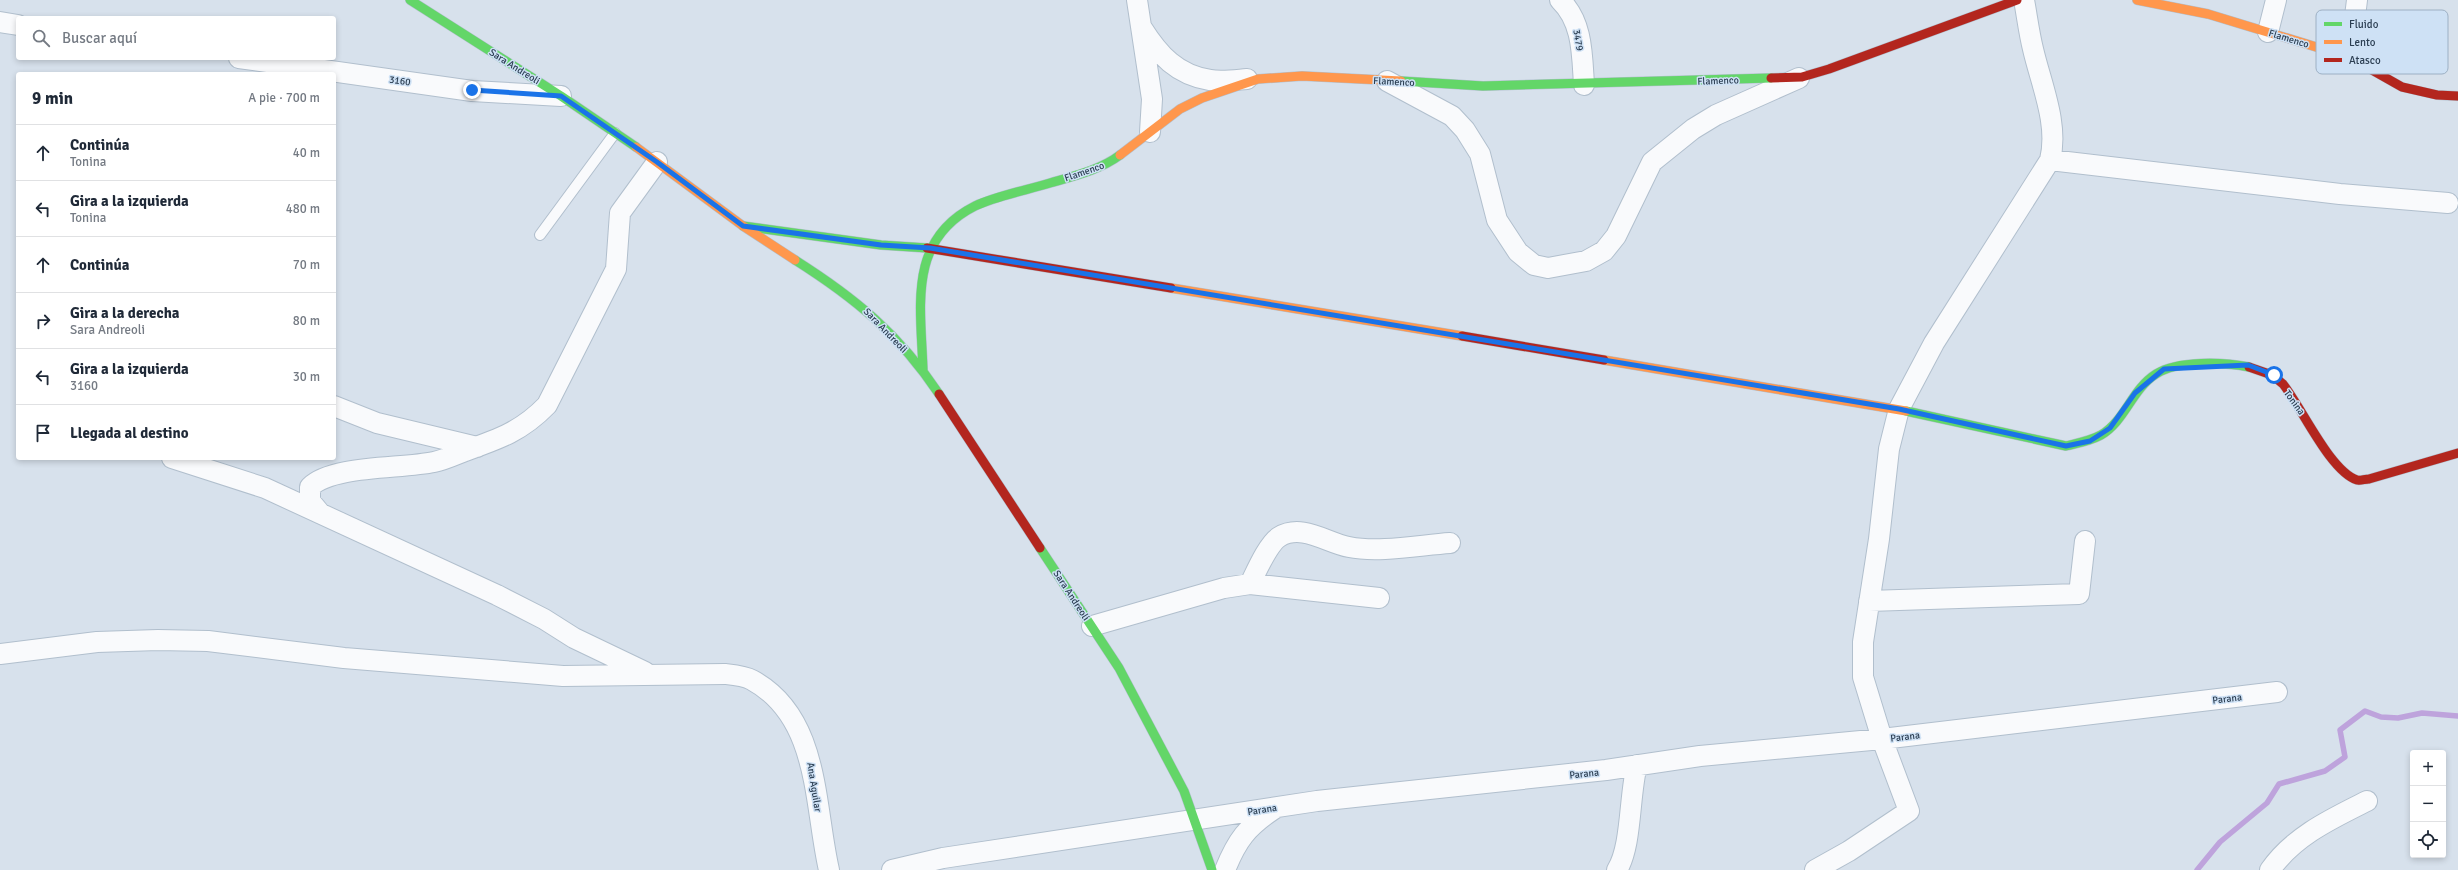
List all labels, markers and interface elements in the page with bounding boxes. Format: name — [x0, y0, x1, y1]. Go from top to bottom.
legend — [2316, 10, 2448, 74]
search box — [16, 16, 336, 60]
text: Fluido — [2349, 18, 2379, 31]
icon: search — [30, 27, 52, 49]
street label: Flamenco — [2267, 27, 2310, 51]
street label: 3479 — [1570, 28, 1586, 52]
text: Buscar aquí — [62, 29, 137, 47]
text: Lento — [2349, 36, 2376, 49]
street label: Sara Andreoli — [487, 46, 542, 87]
text: Atasco — [2349, 54, 2381, 67]
street label: 3160 — [388, 74, 411, 88]
street label: Flamenco — [1697, 74, 1739, 88]
street label: Flamenco — [1373, 75, 1415, 89]
route end — [463, 81, 481, 99]
text: 9 min — [32, 88, 73, 109]
text: A pie · 700 m — [248, 90, 320, 106]
text: Continúa — [70, 136, 129, 154]
icon: ahead — [32, 142, 54, 164]
text: 40 m — [293, 145, 320, 161]
text: Tonina — [70, 154, 106, 170]
street label: Flamenco — [1063, 160, 1106, 184]
text: Gira a la izquierda — [70, 192, 189, 210]
icon: left — [32, 198, 54, 220]
text: 480 m — [286, 201, 320, 217]
text: Tonina — [70, 210, 106, 226]
icon: ahead — [32, 254, 54, 276]
text: Continúa — [70, 256, 129, 274]
text: 70 m — [293, 257, 320, 273]
text: Gira a la derecha — [70, 304, 180, 322]
street label: Sara Andreoli — [861, 306, 910, 356]
icon: right — [32, 310, 54, 332]
text: 80 m — [293, 313, 320, 329]
text: Sara Andreoli — [70, 322, 145, 338]
text: Gira a la izquierda — [70, 360, 189, 378]
icon: left — [32, 366, 54, 388]
route start — [2265, 366, 2283, 384]
text: 30 m — [293, 369, 320, 385]
text: 3160 — [70, 378, 98, 394]
street label: Tonina — [2281, 388, 2307, 417]
icon: arrive — [32, 422, 54, 444]
text: Llegada al destino — [70, 424, 189, 442]
street label: Sara Andreoli — [1050, 568, 1092, 623]
street label: Parana — [2212, 691, 2243, 707]
street label: Parana — [1890, 729, 1921, 745]
map controls — [2410, 750, 2446, 858]
button: + — [2410, 750, 2446, 786]
street label: Ana Aguilar — [804, 762, 824, 813]
street label: Parana — [1569, 766, 1600, 782]
button: − — [2410, 786, 2446, 822]
street label: Parana — [1247, 802, 1278, 818]
button: locate — [2410, 822, 2446, 858]

